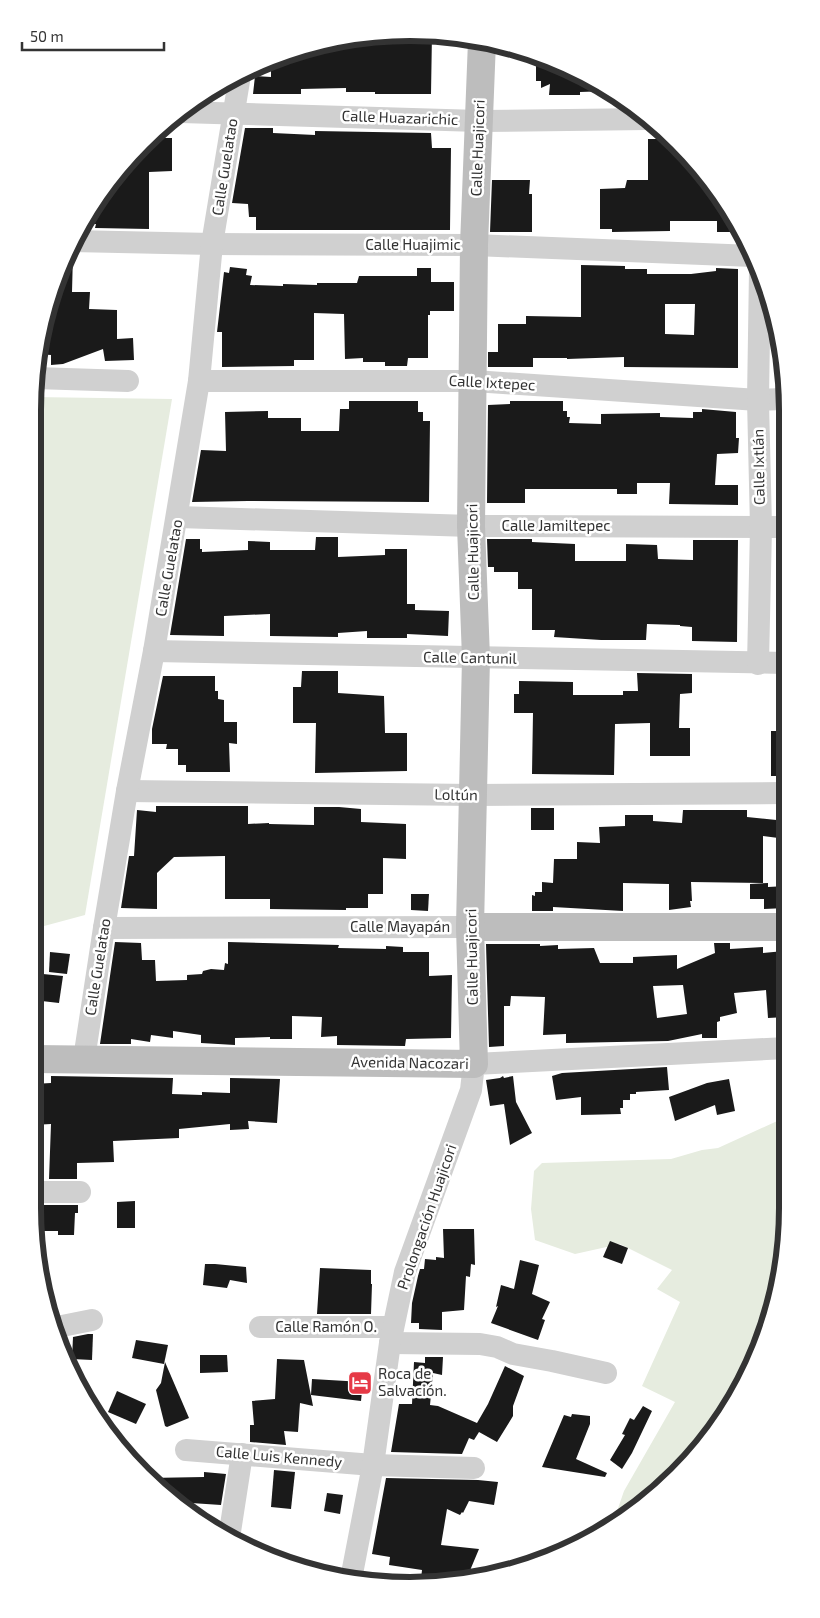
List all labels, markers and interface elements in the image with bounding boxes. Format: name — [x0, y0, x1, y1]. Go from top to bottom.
scale bar — [22, 20, 165, 52]
text: 50 m — [30, 27, 64, 45]
street label: Calle Huajicori — [466, 99, 489, 197]
street label: Calle Huazarichic — [341, 106, 459, 128]
street label: Calle Guelatao — [207, 117, 241, 217]
street label: Calle Huajimic — [365, 235, 461, 254]
street label: Calle Ixtepec — [448, 371, 536, 393]
street label: Calle Ixtlán — [748, 429, 768, 505]
street label: Calle Huajicori — [462, 503, 483, 601]
street label: Calle Jamiltepec — [501, 516, 611, 534]
street label: Calle Guelatao — [151, 518, 185, 618]
street label: Calle Cantunil — [423, 647, 518, 667]
street label: Loltún — [434, 785, 478, 803]
street label: Calle Huajicori — [461, 908, 482, 1006]
street label: Calle Guelatao — [80, 917, 114, 1017]
street label: Calle Mayapán — [350, 917, 450, 935]
street label: Avenida Nacozari — [351, 1052, 469, 1072]
street label: Prolongación Huajicori — [393, 1142, 460, 1292]
street label: Calle Ramón O. — [275, 1317, 377, 1335]
place label: Roca de Salvación. — [378, 1364, 447, 1399]
hotel icon: Roca de Salvación. — [347, 1370, 373, 1396]
street label: Calle Luis Kennedy — [215, 1442, 343, 1471]

